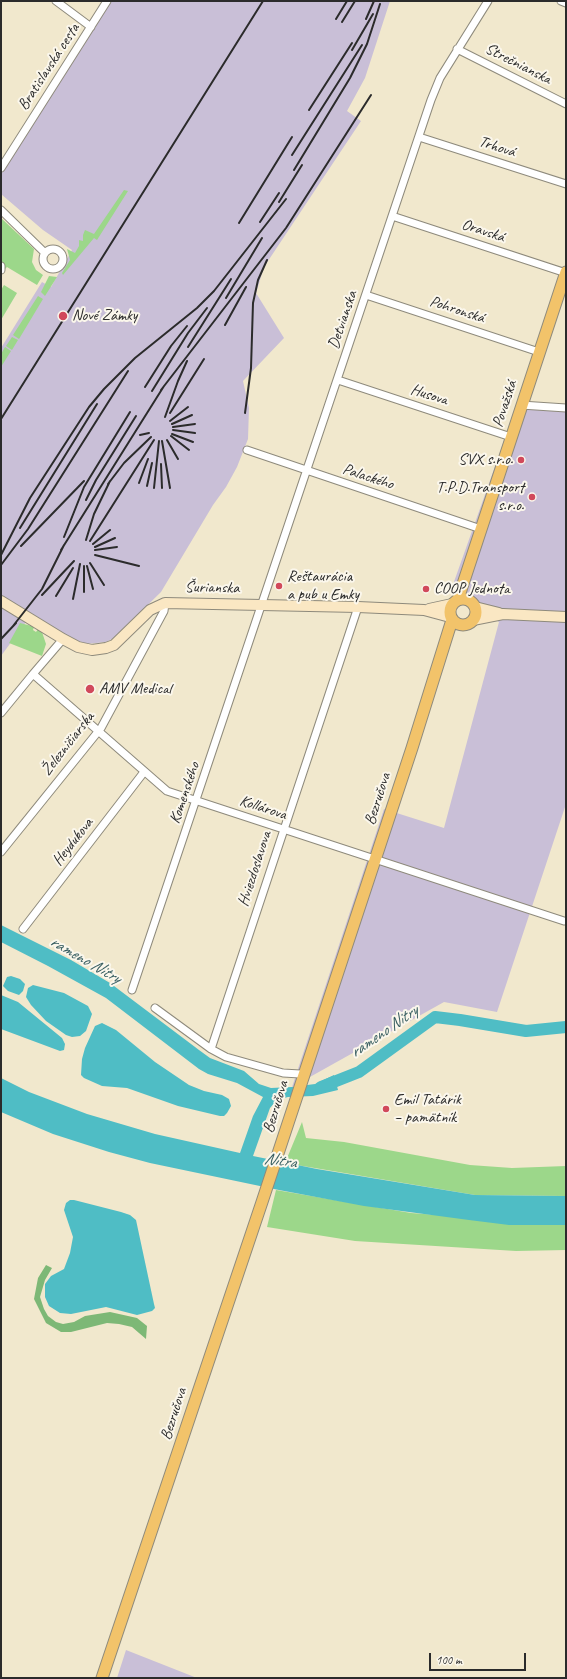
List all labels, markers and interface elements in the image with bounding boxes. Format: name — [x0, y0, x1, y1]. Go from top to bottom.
street label: Bratislavská cesta — [14, 20, 84, 114]
street label: Strečnianska — [482, 39, 554, 89]
street label: Trhová — [476, 132, 518, 162]
street label: Oravská — [459, 215, 507, 247]
street label: Detvianska — [324, 288, 362, 352]
street label: Pohronská — [427, 292, 487, 328]
place label: Nové Zámky — [72, 306, 137, 326]
marker: Nové Zámky — [57, 310, 69, 322]
street label: Považská — [488, 378, 522, 430]
street label: Husova — [408, 380, 450, 410]
place label: SVX s.r.o. — [458, 450, 513, 470]
marker: SVX s.r.o. — [516, 455, 526, 465]
street label: Palackého — [340, 460, 396, 494]
place label: T.P.D.Transport s.r.o. — [436, 478, 524, 516]
marker: T.P.D.Transport s.r.o. — [527, 492, 537, 502]
place label: Reštaurácia a pub u Emky — [287, 567, 359, 605]
street label: Šurianska — [185, 578, 239, 598]
place label: COOP Jednota — [434, 579, 510, 599]
marker: Reštaurácia a pub u Emky — [274, 581, 284, 591]
marker: COOP Jednota — [421, 584, 431, 594]
place label: AMV Medical — [99, 679, 171, 699]
marker: AMV Medical — [84, 683, 96, 695]
street label: Železničiarska — [37, 708, 99, 780]
street label: Komenského — [166, 760, 204, 826]
street label: Bezručova — [361, 771, 395, 827]
street label: Kollárova — [237, 791, 289, 825]
street label: Heydukova — [48, 814, 98, 870]
street label: Hviezdoslavova — [234, 829, 276, 909]
water label: rameno Nitry — [46, 932, 124, 988]
water label: rameno Nitry — [346, 1001, 422, 1063]
street label: Bezručova — [259, 1079, 293, 1135]
place label: Emil Tatárik – pamätník — [394, 1090, 461, 1128]
marker: Emil Tatárik – pamätník — [381, 1104, 391, 1114]
water label: Nitra — [263, 1149, 297, 1173]
street label: Bezručova — [157, 1386, 191, 1442]
scale bar — [431, 1645, 528, 1671]
text: 100 m — [436, 1652, 462, 1668]

